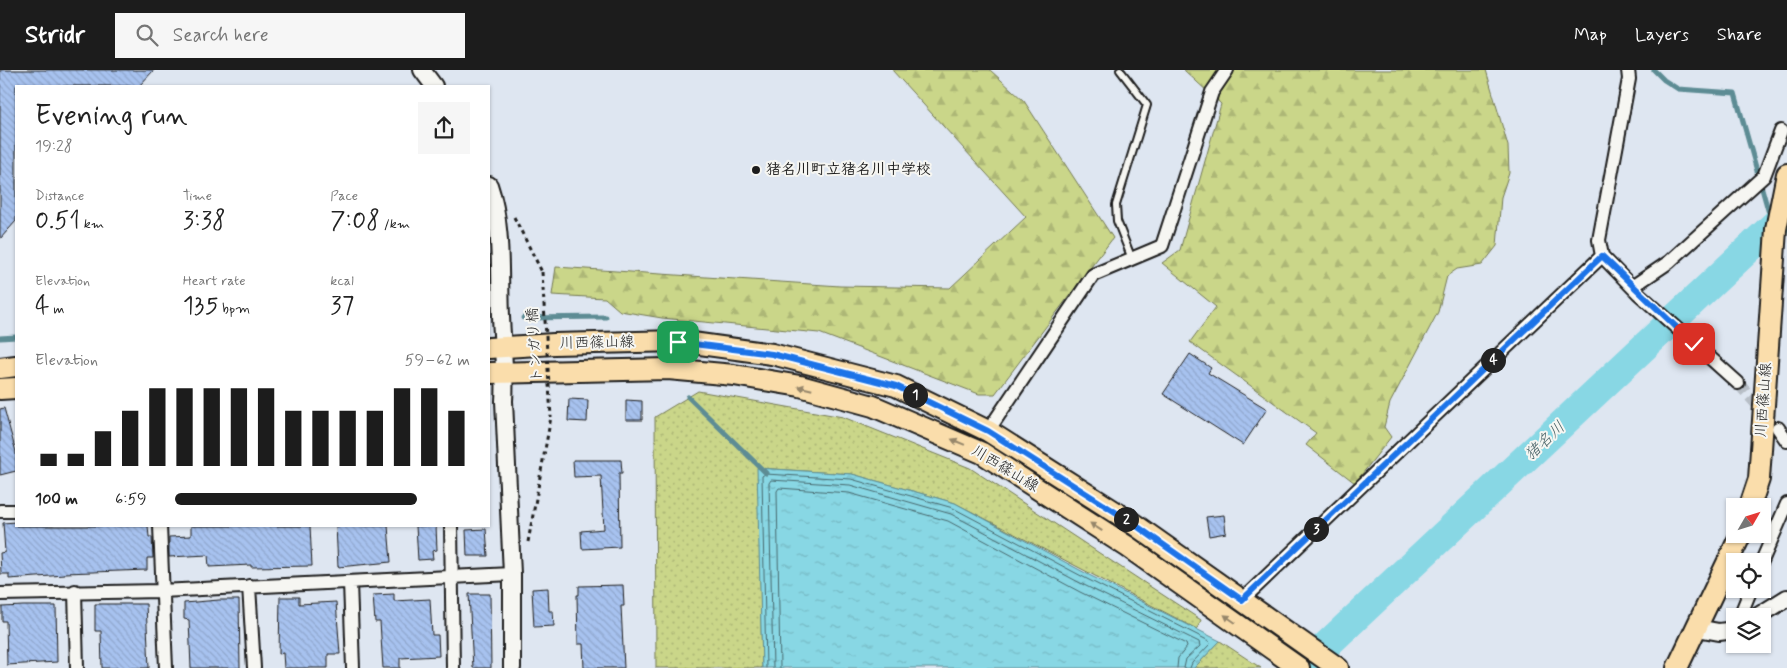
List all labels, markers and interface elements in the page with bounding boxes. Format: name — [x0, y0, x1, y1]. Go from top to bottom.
search box — [115, 13, 465, 58]
text: Stridr — [25, 20, 85, 51]
icon: search — [133, 21, 161, 49]
text: Search here — [173, 23, 269, 48]
text: Map — [1574, 23, 1607, 47]
text: Layers — [1635, 23, 1689, 47]
text: Share — [1717, 23, 1762, 47]
text: Evening run — [35, 98, 188, 135]
button: share — [418, 102, 470, 154]
text: 19:28 — [35, 136, 73, 157]
place label: 猪名川町立猪名川中学校 — [766, 160, 931, 180]
marker: 猪名川町立猪名川中学校 — [750, 164, 762, 176]
text: Distance — [35, 187, 84, 205]
text: Time — [183, 187, 212, 205]
text: Pace — [330, 187, 358, 205]
text: 0.51 — [35, 205, 80, 238]
text: 3:38 — [183, 205, 226, 238]
text: 7:08 — [330, 205, 380, 238]
text: km — [80, 215, 104, 233]
text: /km — [380, 215, 410, 233]
text: Elevation — [35, 272, 90, 290]
text: Heart rate — [183, 272, 246, 290]
text: kcal — [330, 272, 354, 290]
text: 4 — [35, 290, 50, 323]
text: 135 — [183, 290, 218, 323]
text: 37 — [330, 290, 354, 323]
text: m — [50, 300, 65, 318]
text: bpm — [218, 300, 250, 318]
street label: トンガリ橋 — [522, 307, 548, 383]
pin — [657, 321, 699, 363]
pin — [1673, 323, 1715, 365]
icon: arrive — [664, 328, 692, 356]
icon: check — [1680, 330, 1708, 358]
street label: 川西篠山線 — [559, 332, 635, 354]
pin: 4 — [1480, 348, 1506, 372]
text: Elevation — [35, 350, 98, 371]
text: 59–62 m — [405, 350, 470, 371]
text: 4 — [1489, 351, 1498, 369]
street label: 川西篠山線 — [1751, 362, 1777, 438]
pin: 1 — [902, 382, 928, 408]
one-way arrow — [798, 384, 813, 392]
text: 1 — [912, 386, 919, 404]
water label: 猪名川 — [1520, 417, 1570, 465]
one-way arrow — [951, 438, 965, 446]
street label: 川西篠山線 — [968, 441, 1042, 497]
text: 100 m — [35, 489, 78, 510]
text: 6:59 — [115, 489, 147, 510]
north arrow — [1726, 498, 1771, 542]
map controls — [1726, 498, 1771, 653]
pin: 2 — [1114, 506, 1138, 532]
text: 2 — [1123, 510, 1130, 528]
pin: 3 — [1304, 516, 1328, 542]
text: 3 — [1313, 520, 1320, 538]
one-way arrow — [1089, 522, 1103, 532]
button: locate — [1726, 553, 1771, 598]
button: layers — [1726, 608, 1771, 653]
one-way arrow — [1223, 614, 1236, 624]

